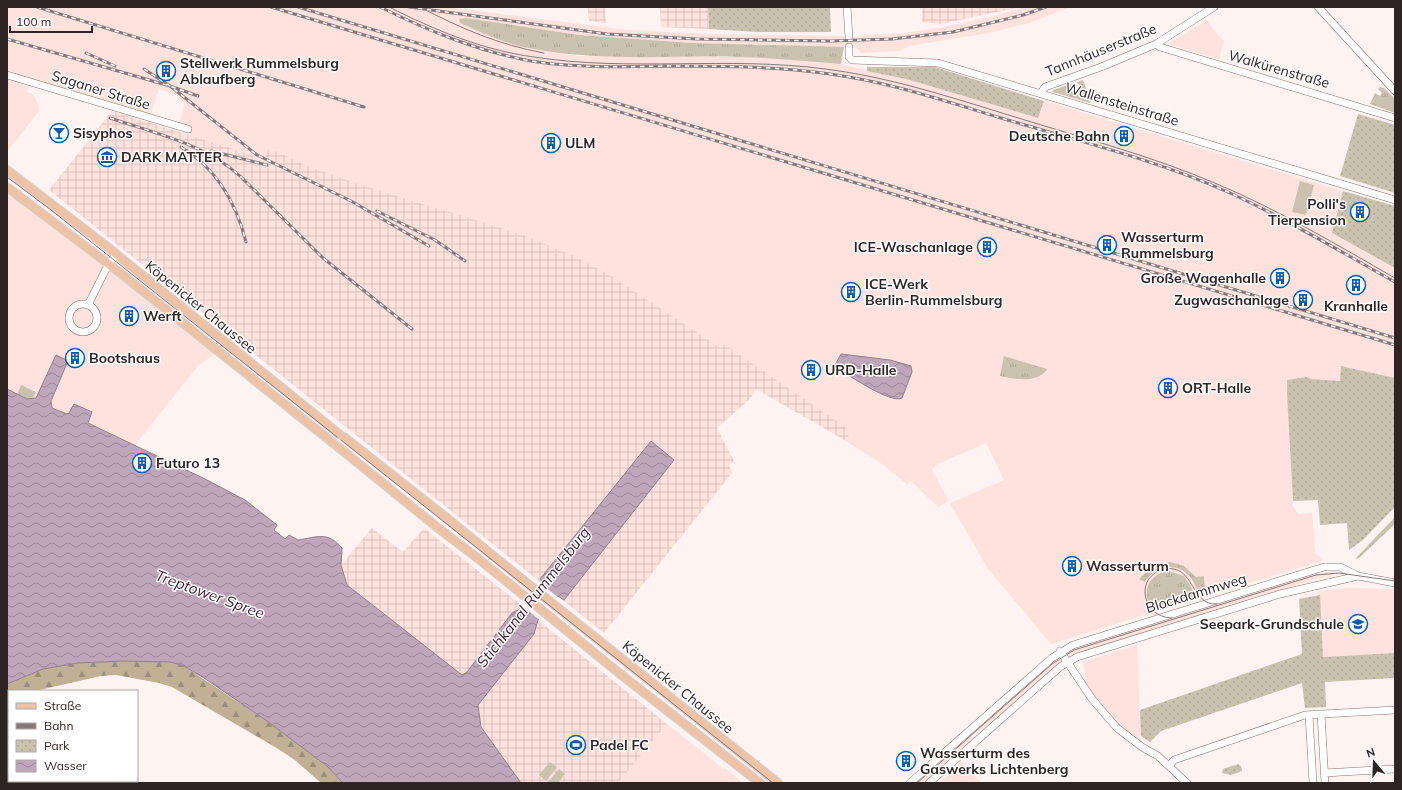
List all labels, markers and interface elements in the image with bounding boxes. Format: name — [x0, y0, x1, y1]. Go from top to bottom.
scale bar — [10, 8, 92, 34]
text: 100 m — [16, 14, 51, 29]
street label: Tannhäuserstraße — [1043, 20, 1159, 80]
street label: Walkürenstraße — [1226, 46, 1332, 92]
place label: Stellwerk Rummelsburg Ablaufberg — [180, 54, 339, 88]
building icon: Stellwerk Rummelsburg Ablaufberg — [155, 60, 177, 82]
street label: Saganer Straße — [50, 66, 152, 114]
street label: Wallensteinstraße — [1063, 78, 1181, 130]
bar icon: Sisyphos — [48, 122, 70, 144]
place label: Sisyphos — [73, 124, 133, 142]
building icon: Deutsche Bahn — [1113, 125, 1135, 147]
place label: Deutsche Bahn — [1009, 127, 1110, 145]
building icon: ULM — [540, 132, 562, 154]
place label: ULM — [565, 134, 595, 152]
museum icon: DARK MATTER — [96, 146, 118, 168]
place label: DARK MATTER — [121, 148, 222, 166]
place label: Polli's Tierpension — [1268, 195, 1346, 229]
building icon: Polli's Tierpension — [1349, 201, 1371, 223]
place label: Wasserturm Rummelsburg — [1121, 228, 1214, 262]
building icon: Wasserturm Rummelsburg — [1096, 234, 1118, 256]
building icon: ICE-Waschanlage — [976, 236, 998, 258]
place label: ICE-Waschanlage — [854, 238, 973, 256]
street label: Köpenicker Chaussee — [142, 257, 260, 357]
building icon: Große Wagenhalle — [1269, 267, 1291, 289]
place label: Große Wagenhalle — [1141, 269, 1266, 287]
building icon: Kranhalle — [1345, 274, 1367, 296]
place label: ICE-Werk Berlin-Rummelsburg — [865, 275, 1003, 309]
building icon: ICE-Werk Berlin-Rummelsburg — [840, 281, 862, 303]
building icon: Zugwaschanlage — [1292, 289, 1314, 311]
place label: Zugwaschanlage — [1174, 291, 1289, 309]
place label: Kranhalle — [1324, 297, 1388, 315]
building icon: Werft — [118, 305, 140, 327]
place label: Werft — [143, 307, 182, 325]
building icon: Bootshaus — [64, 347, 86, 369]
place label: Bootshaus — [89, 349, 160, 367]
building icon: URD-Halle — [800, 359, 822, 381]
place label: URD-Halle — [825, 361, 897, 379]
building icon: ORT-Halle — [1157, 377, 1179, 399]
place label: ORT-Halle — [1182, 379, 1252, 397]
building icon: Futuro 13 — [131, 452, 153, 474]
place label: Futuro 13 — [156, 454, 220, 472]
water label: Stichkanal Rummelsburg — [472, 523, 594, 671]
building icon: Wasserturm — [1061, 555, 1083, 577]
place label: Wasserturm — [1086, 557, 1169, 575]
water label: Treptower Spree — [153, 566, 267, 622]
street label: Blockdammweg — [1144, 569, 1248, 617]
school or university icon: Seepark-Grundschule — [1347, 613, 1369, 635]
place label: Seepark-Grundschule — [1200, 615, 1344, 633]
street label: Köpenicker Chaussee — [619, 637, 737, 737]
legend — [8, 690, 138, 782]
text: Straße — [44, 698, 81, 713]
text: Bahn — [44, 718, 73, 733]
sports icon: Padel FC — [565, 734, 587, 756]
place label: Padel FC — [590, 736, 649, 754]
text: Park — [44, 738, 70, 753]
north arrow — [1354, 742, 1394, 782]
place label: Wasserturm des Gaswerks Lichtenberg — [920, 744, 1069, 778]
text: N — [1365, 745, 1377, 761]
building icon: Wasserturm des Gaswerks Lichtenberg — [895, 750, 917, 772]
text: Wasser — [44, 758, 87, 773]

